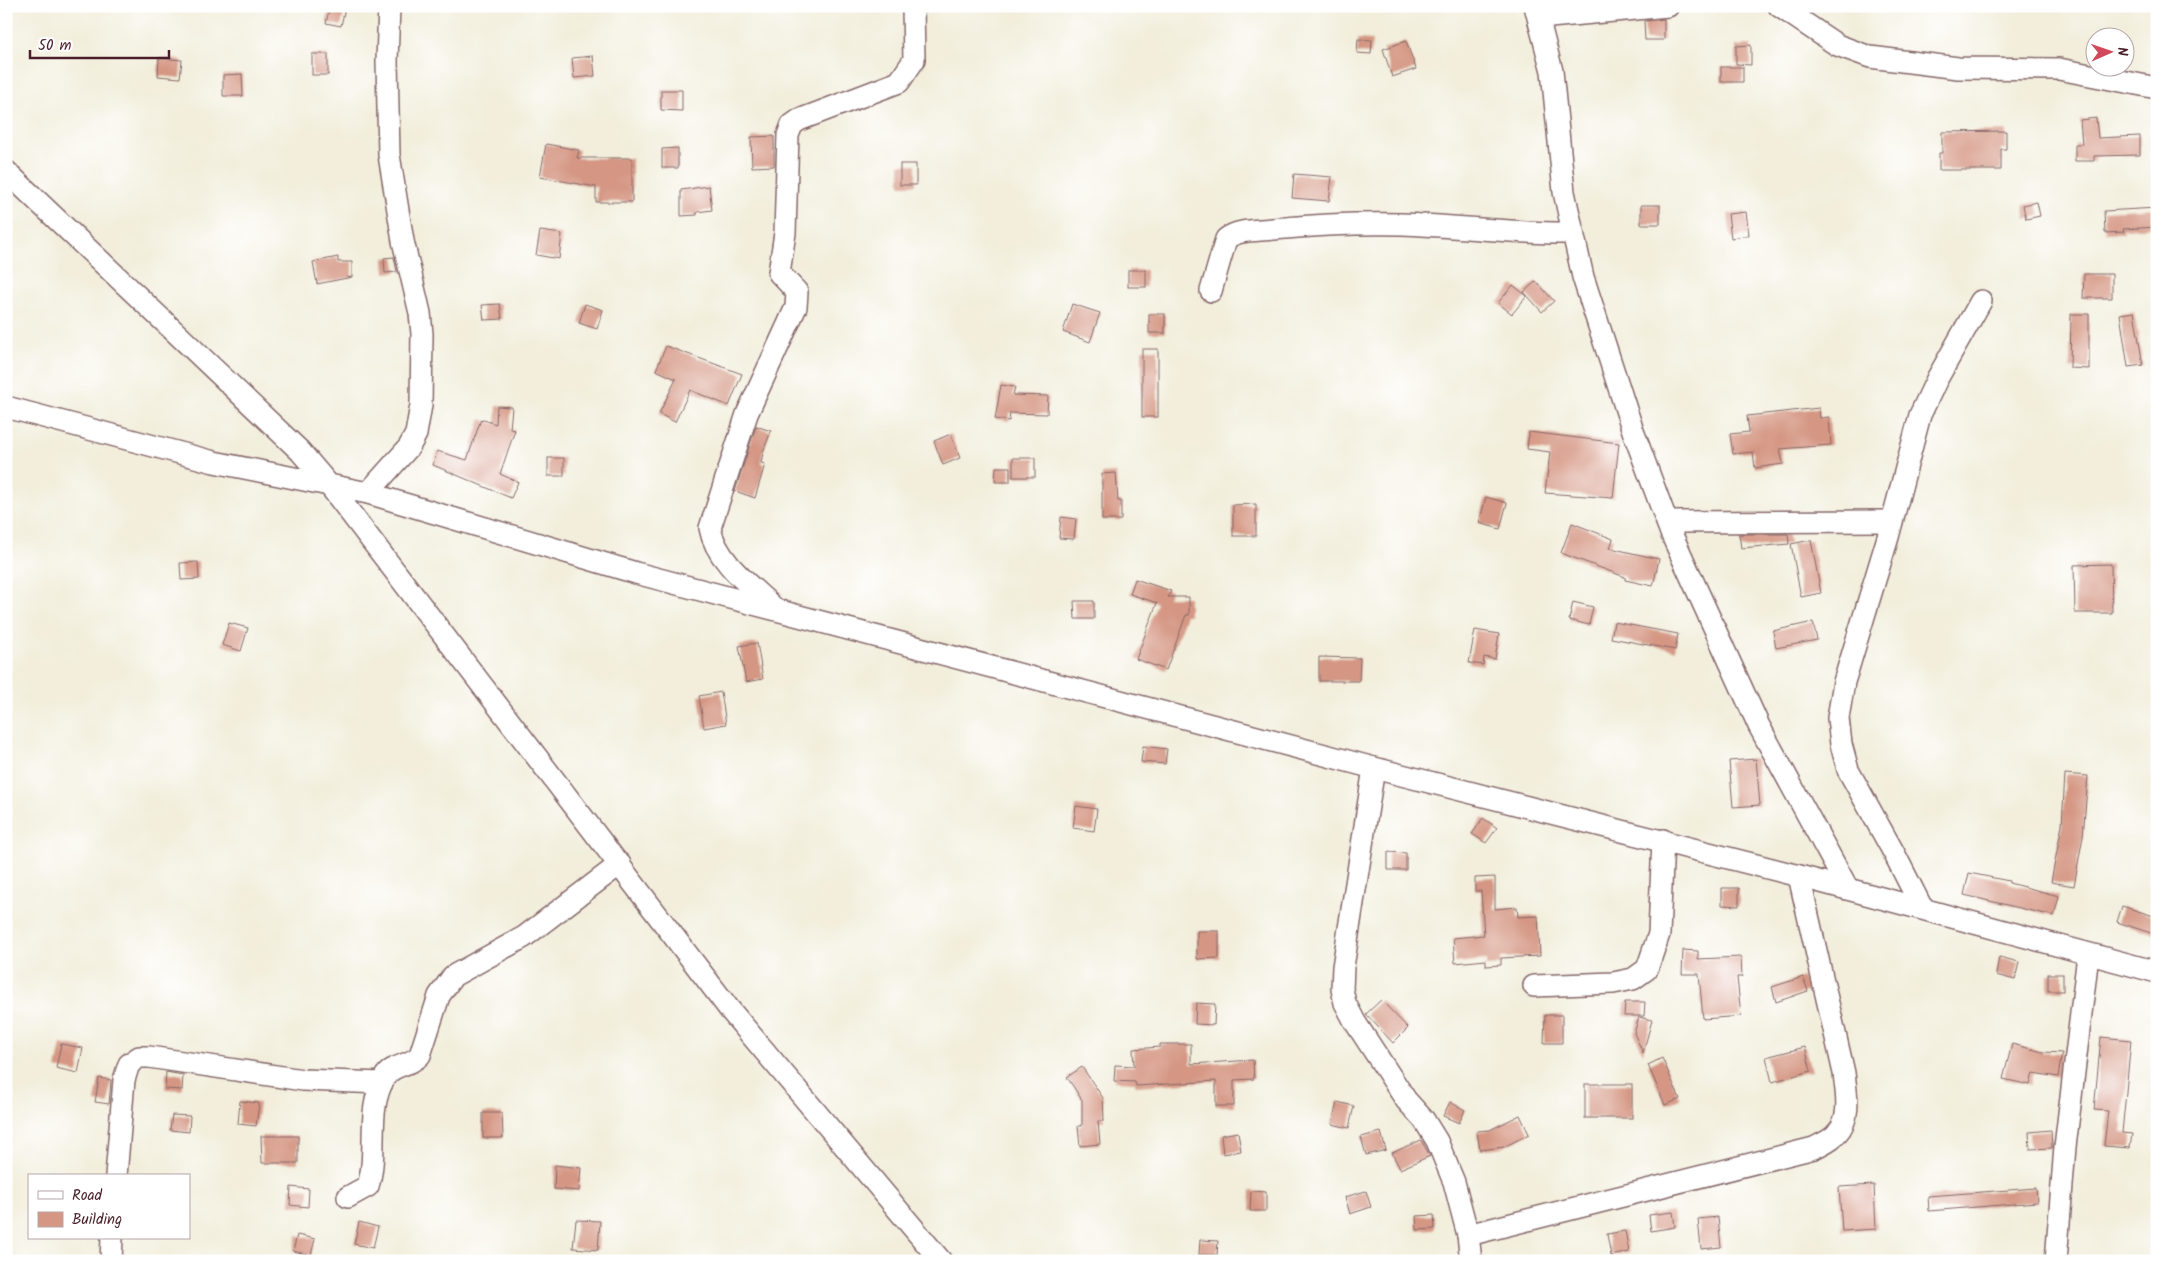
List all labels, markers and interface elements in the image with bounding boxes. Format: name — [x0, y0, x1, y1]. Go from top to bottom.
scale bar — [30, 28, 169, 60]
north arrow — [2086, 28, 2136, 78]
text: 50 m — [38, 34, 72, 58]
text: N — [2111, 47, 2133, 57]
legend — [28, 1174, 190, 1240]
text: Road — [72, 1184, 103, 1208]
text: Building — [72, 1208, 122, 1232]

